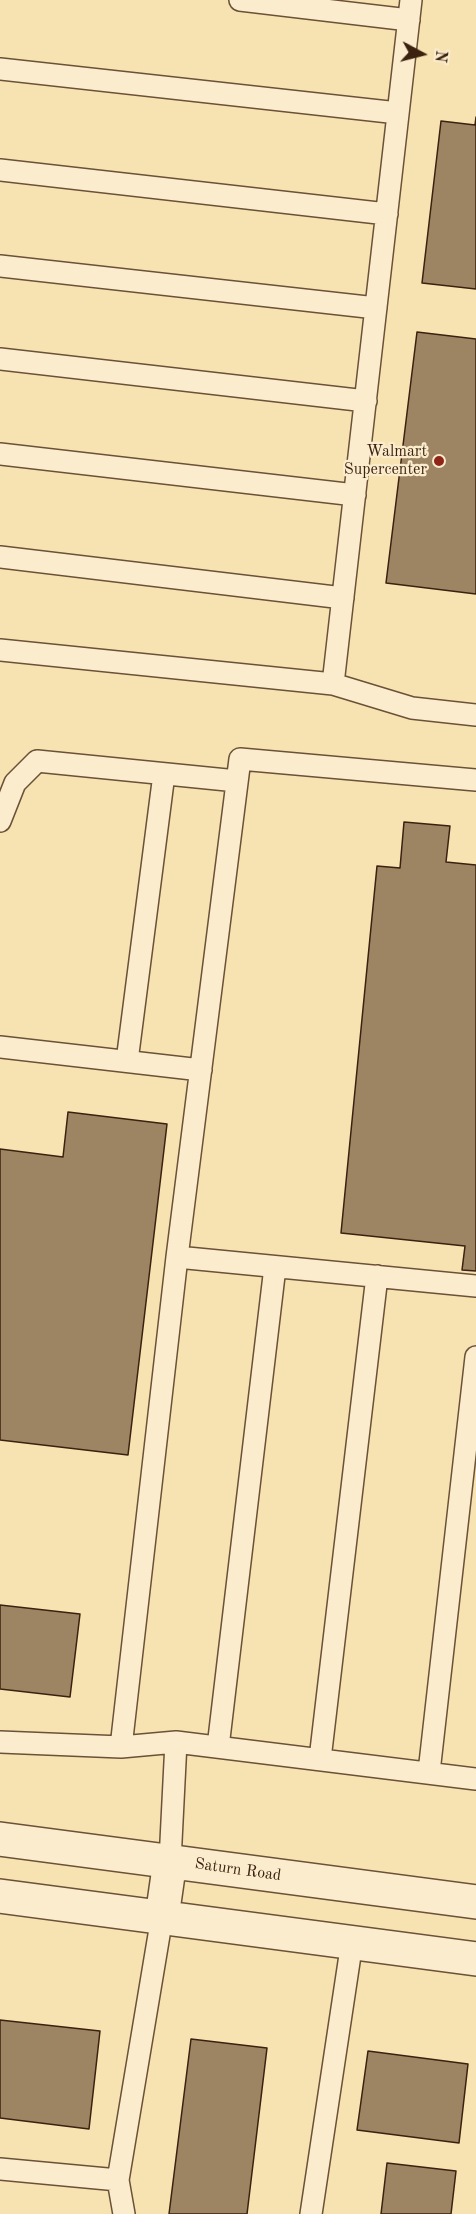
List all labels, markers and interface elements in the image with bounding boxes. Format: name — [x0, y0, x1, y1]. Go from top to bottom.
north arrow — [392, 24, 452, 84]
text: N — [431, 49, 449, 63]
place label: Walmart Supercenter — [344, 442, 427, 480]
marker: Walmart Supercenter — [432, 454, 446, 468]
street label: Saturn Road — [193, 1854, 283, 1886]

